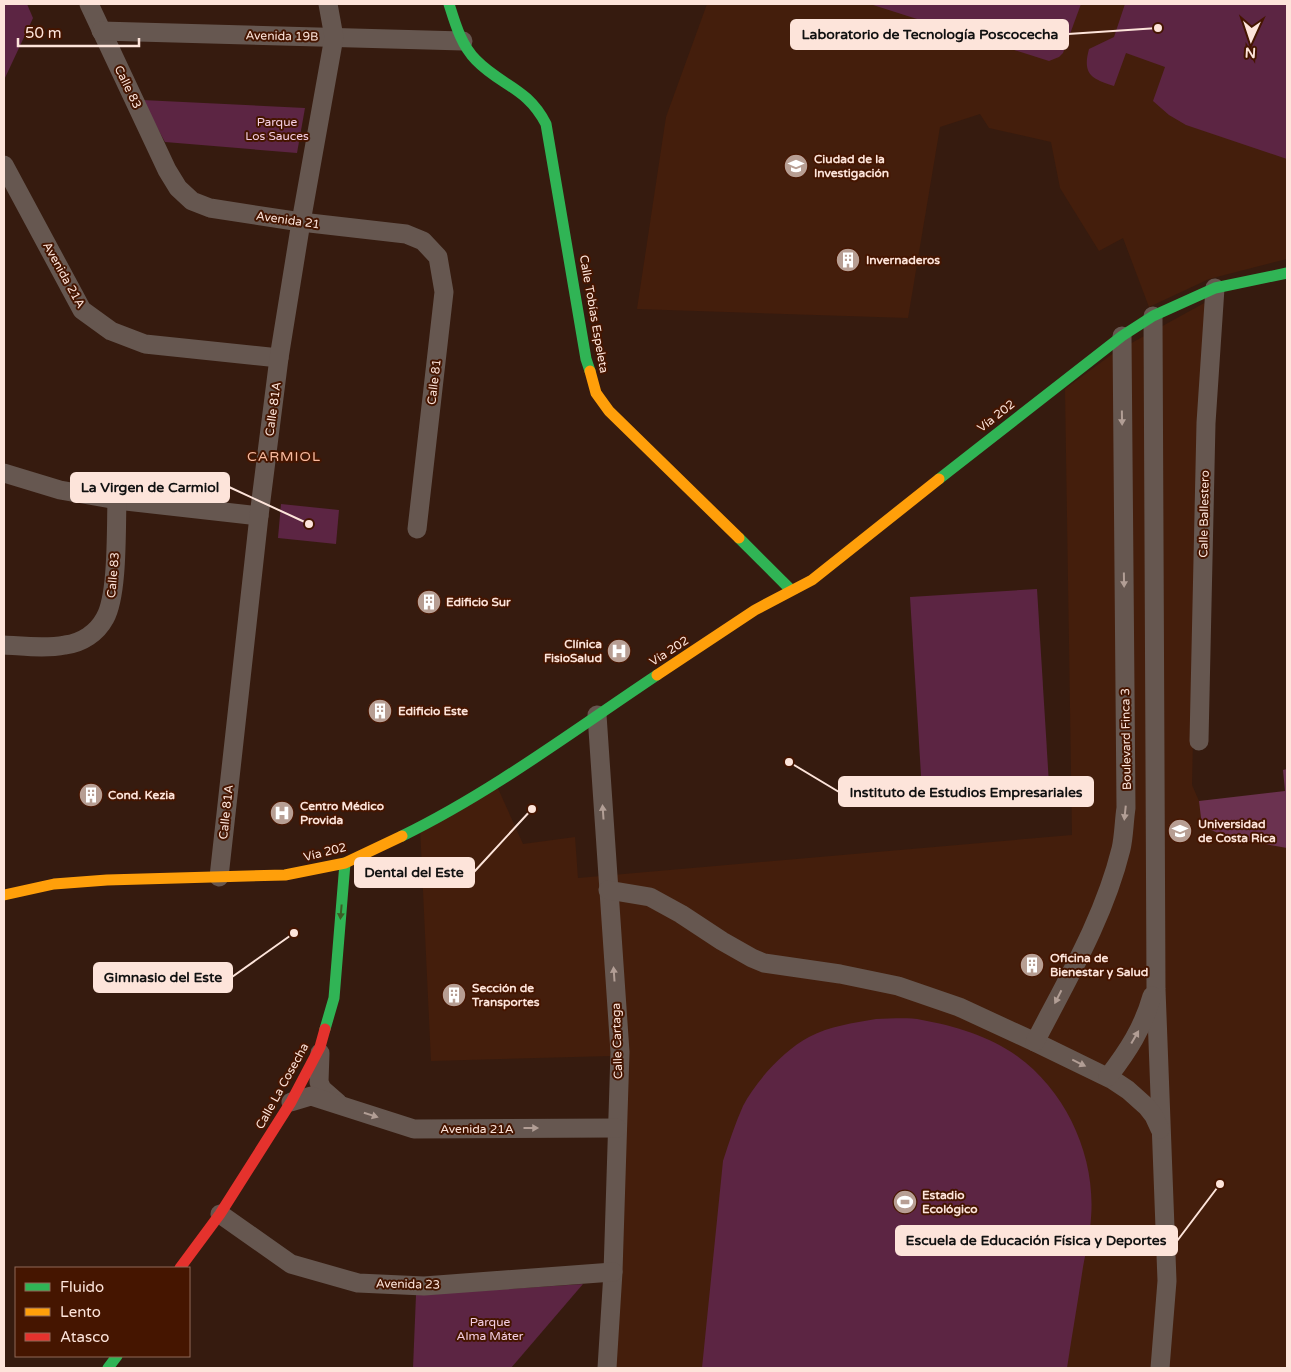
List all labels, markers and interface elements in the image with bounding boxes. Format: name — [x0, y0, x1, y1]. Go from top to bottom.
scale bar — [18, 15, 139, 47]
north arrow — [1226, 15, 1276, 65]
callout: Laboratorio de Tecnología Poscocecha — [791, 20, 1068, 49]
text: 50 m — [25, 24, 62, 42]
text: Laboratorio de Tecnología Poscocecha — [802, 26, 1059, 43]
street label: Avenida 19B — [246, 28, 318, 44]
text: N — [1244, 44, 1256, 61]
street label: Calle 83 — [112, 63, 144, 111]
park label: Parque Los Sauces — [245, 115, 309, 143]
place label: Ciudad de la Investigación — [814, 152, 889, 181]
school or university icon: Ciudad de la Investigación — [783, 153, 809, 179]
street label: Avenida 21 — [255, 209, 321, 231]
street label: Avenida 21A — [40, 240, 88, 311]
building icon: Invernaderos — [835, 247, 861, 273]
place label: Invernaderos — [866, 253, 940, 267]
street label: Calle Tobías Espeleta — [577, 254, 611, 374]
street label: Calle 81 — [424, 358, 444, 406]
street label: Calle 81A — [262, 381, 284, 437]
street label: Vía 202 — [974, 397, 1018, 435]
one-way arrow — [1119, 410, 1127, 426]
district label: CARMIOL — [247, 448, 321, 465]
street label: Calle Ballestero — [1196, 470, 1212, 558]
callout: La Virgen de Carmiol — [71, 473, 229, 502]
text: La Virgen de Carmiol — [81, 479, 219, 496]
street label: Calle 83 — [104, 551, 122, 599]
one-way arrow — [1120, 572, 1128, 588]
building icon: Edificio Sur — [416, 589, 442, 615]
place label: Edificio Sur — [446, 595, 511, 609]
street label: Vía 202 — [647, 633, 691, 669]
place label: Clínica FisioSalud — [544, 637, 602, 665]
hospital icon: Clínica FisioSalud — [606, 638, 632, 664]
street label: Boulevard Finca 3 — [1118, 688, 1134, 790]
building icon: Edificio Este — [367, 698, 393, 724]
place label: Edificio Este — [398, 704, 468, 718]
callout: Instituto de Estudios Empresariales — [839, 777, 1093, 806]
building icon: Cond. Kezia — [78, 782, 104, 808]
street label: Calle 81A — [216, 784, 236, 840]
text: Instituto de Estudios Empresariales — [849, 784, 1083, 801]
place label: Cond. Kezia — [108, 788, 175, 802]
place label: Centro Médico Provida — [300, 799, 384, 827]
hospital icon: Centro Médico Provida — [269, 800, 295, 826]
one-way arrow — [599, 804, 607, 820]
one-way arrow — [1121, 805, 1129, 821]
place label: Universidad de Costa Rica — [1198, 817, 1276, 845]
school or university icon: Universidad de Costa Rica — [1167, 818, 1193, 844]
street label: Vía 202 — [302, 840, 348, 864]
callout: Dental del Este — [355, 858, 474, 887]
text: Dental del Este — [364, 864, 464, 881]
one-way arrow — [337, 904, 345, 920]
place label: Oficina de Bienestar y Salud — [1050, 951, 1148, 980]
building icon: Oficina de Bienestar y Salud — [1019, 952, 1045, 978]
callout: Gimnasio del Este — [94, 963, 232, 992]
one-way arrow — [610, 966, 618, 982]
text: Gimnasio del Este — [104, 969, 222, 986]
place label: Sección de Transportes — [471, 981, 540, 1010]
building icon: Sección de Transportes — [441, 982, 467, 1008]
one-way arrow — [1054, 990, 1062, 1004]
street label: Calle Cartaga — [609, 1003, 625, 1079]
one-way arrow — [1131, 1031, 1140, 1044]
street label: Calle La Cosecha — [253, 1041, 311, 1131]
one-way arrow — [1072, 1059, 1086, 1067]
one-way arrow — [364, 1111, 379, 1119]
street label: Avenida 21A — [440, 1122, 514, 1136]
one-way arrow — [524, 1124, 540, 1132]
place label: Estadio Ecológico — [922, 1188, 978, 1217]
sports icon: Estadio Ecológico — [892, 1189, 918, 1215]
callout: Escuela de Educación Física y Deportes — [896, 1226, 1177, 1255]
text: Escuela de Educación Física y Deportes — [906, 1232, 1167, 1249]
legend — [15, 1267, 190, 1357]
street label: Avenida 23 — [376, 1276, 440, 1292]
text: Fluido — [60, 1278, 104, 1296]
text: Lento — [60, 1303, 101, 1321]
park label: Parque Alma Máter — [457, 1315, 524, 1343]
text: Atasco — [60, 1328, 109, 1346]

